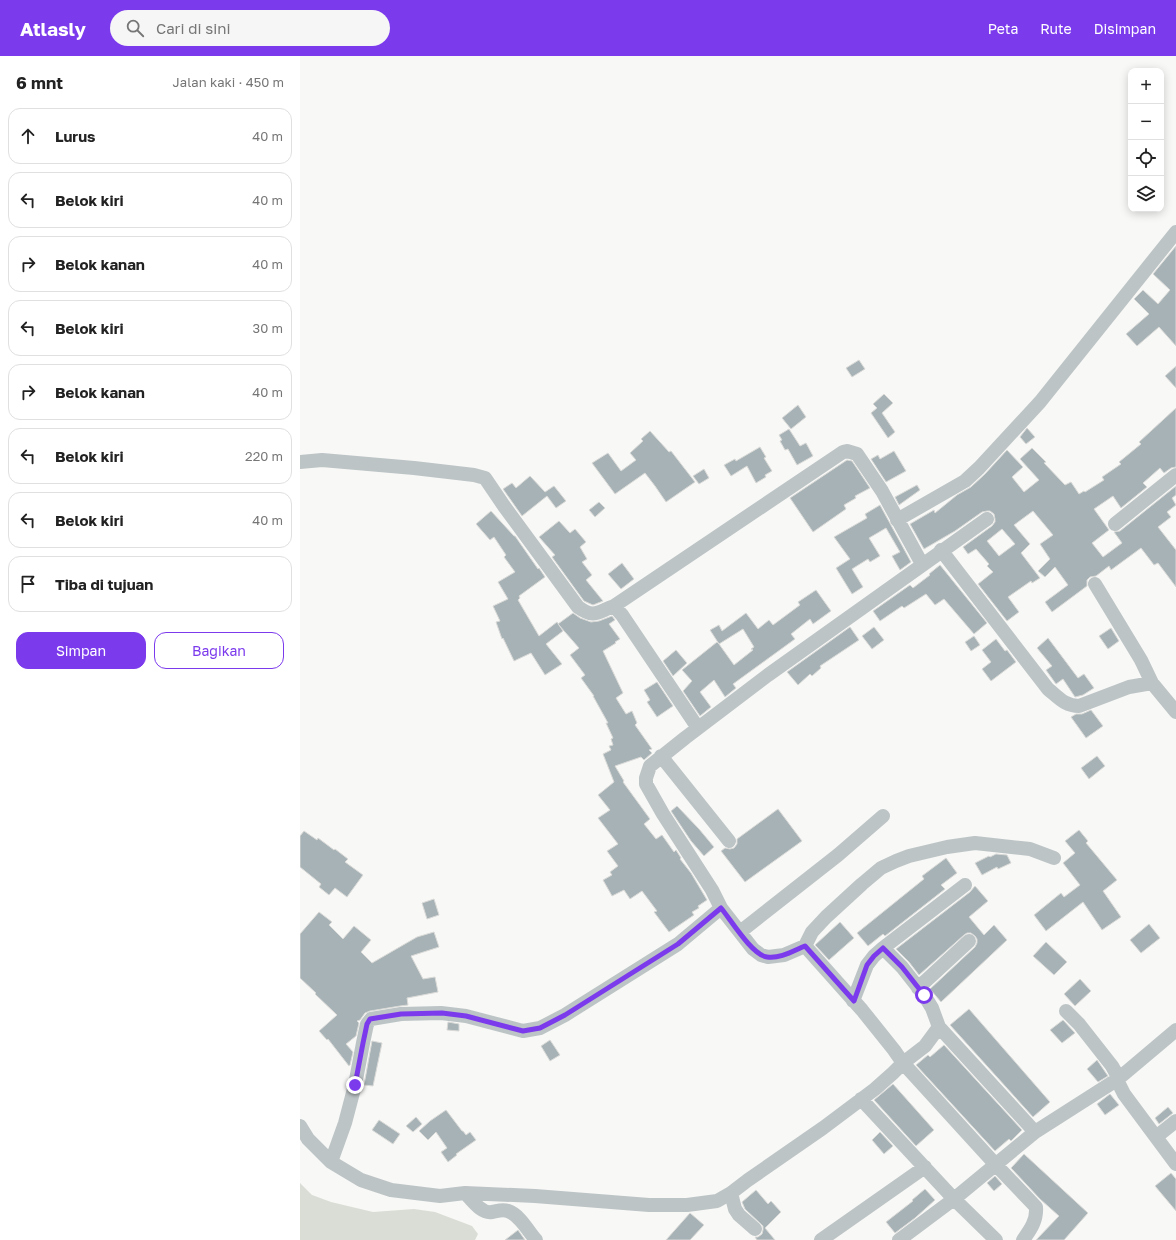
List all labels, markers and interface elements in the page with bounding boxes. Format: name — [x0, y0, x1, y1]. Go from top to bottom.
search box — [110, 10, 390, 46]
text: Atlasly — [20, 17, 86, 40]
icon: search — [124, 17, 146, 39]
text: Cari di sini — [156, 19, 230, 37]
text: Peta — [988, 20, 1018, 37]
text: Rute — [1040, 20, 1072, 37]
text: Disimpan — [1094, 20, 1156, 37]
map controls — [1128, 68, 1164, 212]
button: + — [1128, 68, 1164, 104]
text: 6 mnt — [16, 72, 63, 93]
text: Jalan kaki · 450 m — [173, 74, 284, 90]
button: − — [1128, 104, 1164, 140]
icon: ahead — [17, 125, 39, 147]
text: Lurus — [55, 127, 96, 145]
text: 40 m — [252, 128, 283, 144]
button: locate — [1128, 140, 1164, 176]
button: layers — [1128, 176, 1164, 212]
icon: left — [17, 189, 39, 211]
text: Belok kiri — [55, 191, 124, 209]
text: 40 m — [252, 192, 283, 208]
icon: right — [17, 253, 39, 275]
text: Belok kanan — [55, 255, 145, 273]
text: 40 m — [252, 256, 283, 272]
icon: left — [17, 317, 39, 339]
text: Belok kiri — [55, 319, 124, 337]
text: 30 m — [253, 320, 283, 336]
icon: right — [17, 381, 39, 403]
text: Belok kanan — [55, 383, 145, 401]
text: 40 m — [252, 384, 283, 400]
icon: left — [17, 445, 39, 467]
text: Belok kiri — [55, 447, 124, 465]
text: 220 m — [245, 448, 283, 464]
icon: left — [17, 509, 39, 531]
text: Belok kiri — [55, 511, 124, 529]
text: 40 m — [252, 512, 283, 528]
icon: arrive — [17, 573, 39, 595]
text: Tiba di tujuan — [55, 575, 153, 593]
button: Simpan — [16, 632, 146, 669]
button: Bagikan — [154, 632, 284, 669]
route start — [915, 986, 933, 1004]
route end — [346, 1076, 364, 1094]

